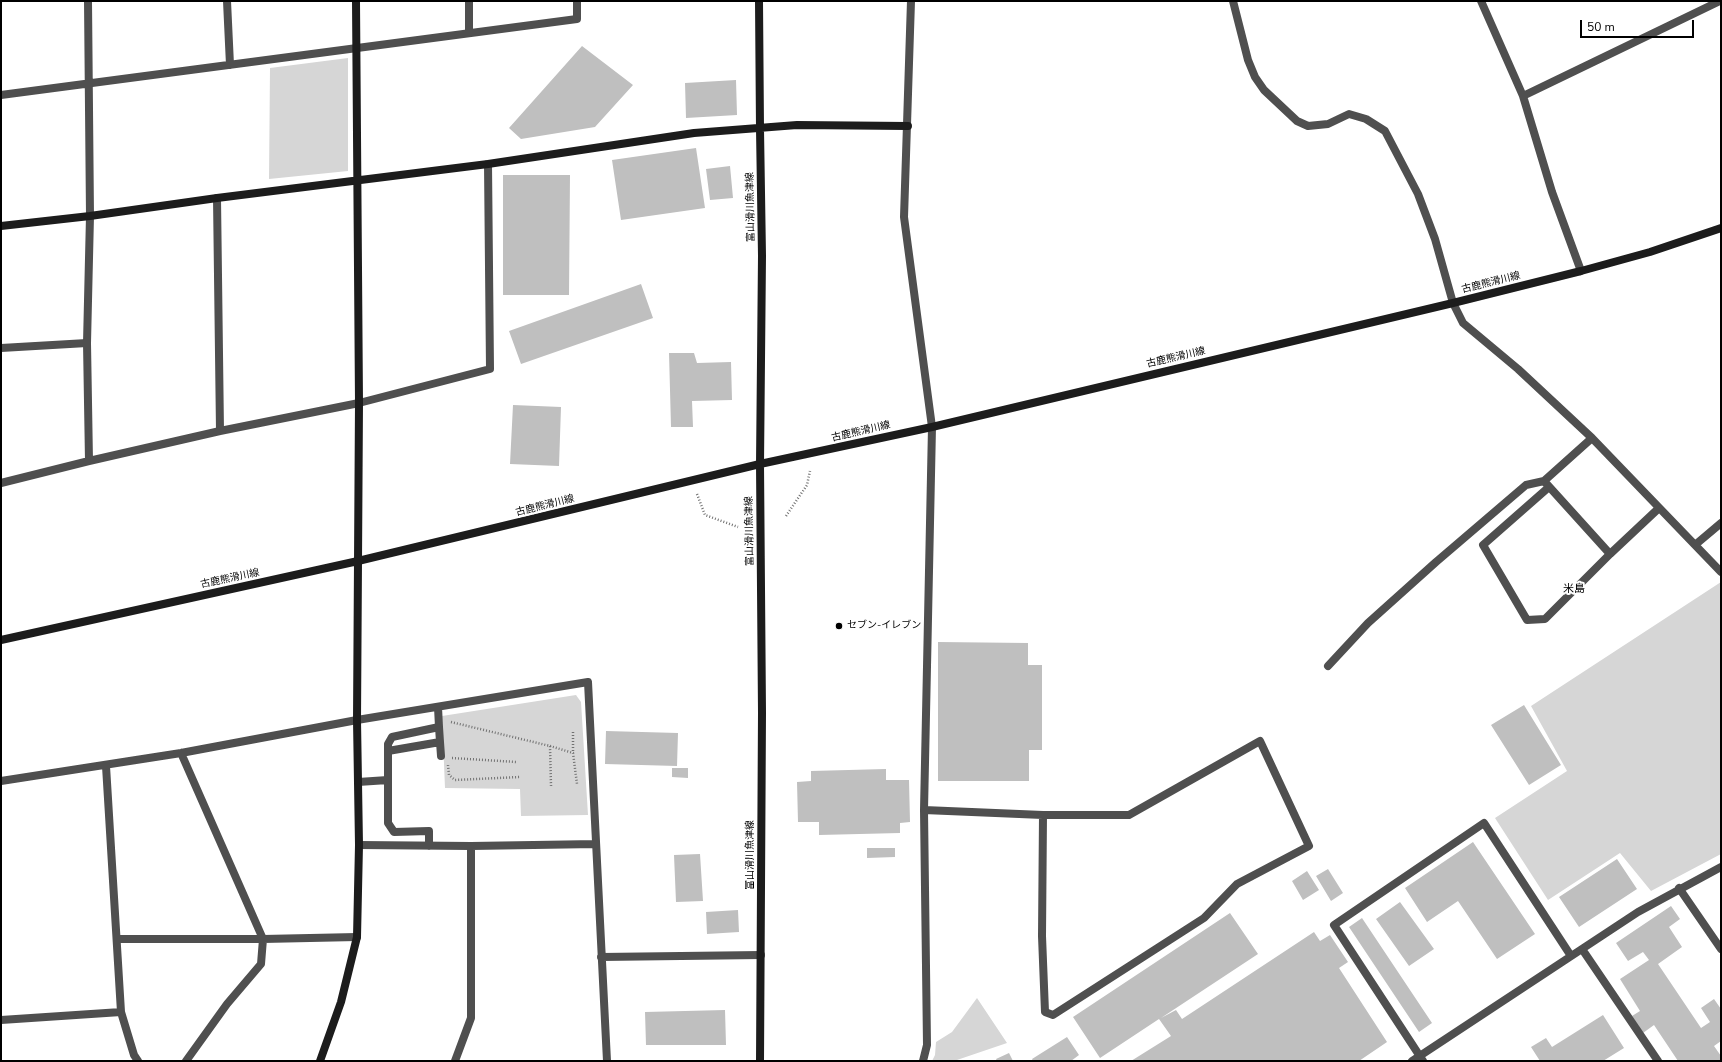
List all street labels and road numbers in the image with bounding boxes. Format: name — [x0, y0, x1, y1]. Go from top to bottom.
street label: 富山滑川魚津線 — [744, 172, 758, 242]
street label: 古鹿熊滑川線 — [1460, 270, 1522, 296]
street label: 古鹿熊滑川線 — [1145, 345, 1207, 371]
street label: 古鹿熊滑川線 — [830, 419, 892, 445]
street label: 古鹿熊滑川線 — [514, 493, 576, 519]
street label: 富山滑川魚津線 — [743, 496, 757, 566]
street label: 古鹿熊滑川線 — [199, 567, 261, 591]
street label: 富山滑川魚津線 — [745, 820, 757, 890]

